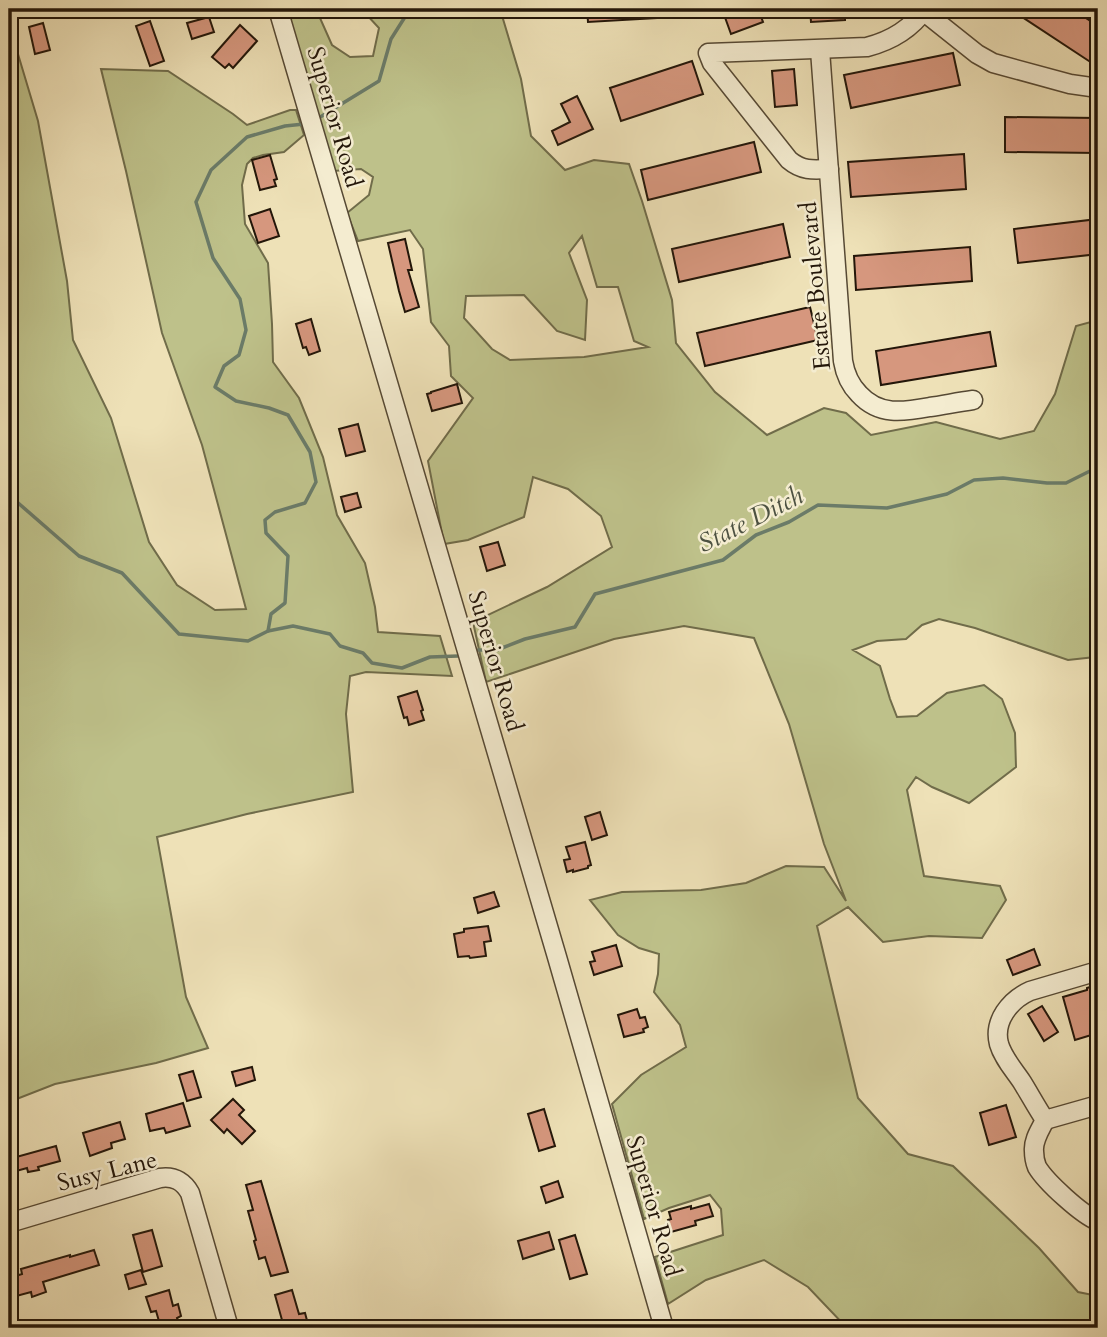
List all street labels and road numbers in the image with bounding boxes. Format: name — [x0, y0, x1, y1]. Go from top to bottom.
street label: Superior Road — [299, 43, 370, 192]
street label: Estate Boulevard — [792, 200, 839, 372]
street label: Superior Road — [460, 587, 531, 736]
street label: Superior Road — [618, 1132, 689, 1281]
street label: Susy Lane — [54, 1143, 160, 1200]

